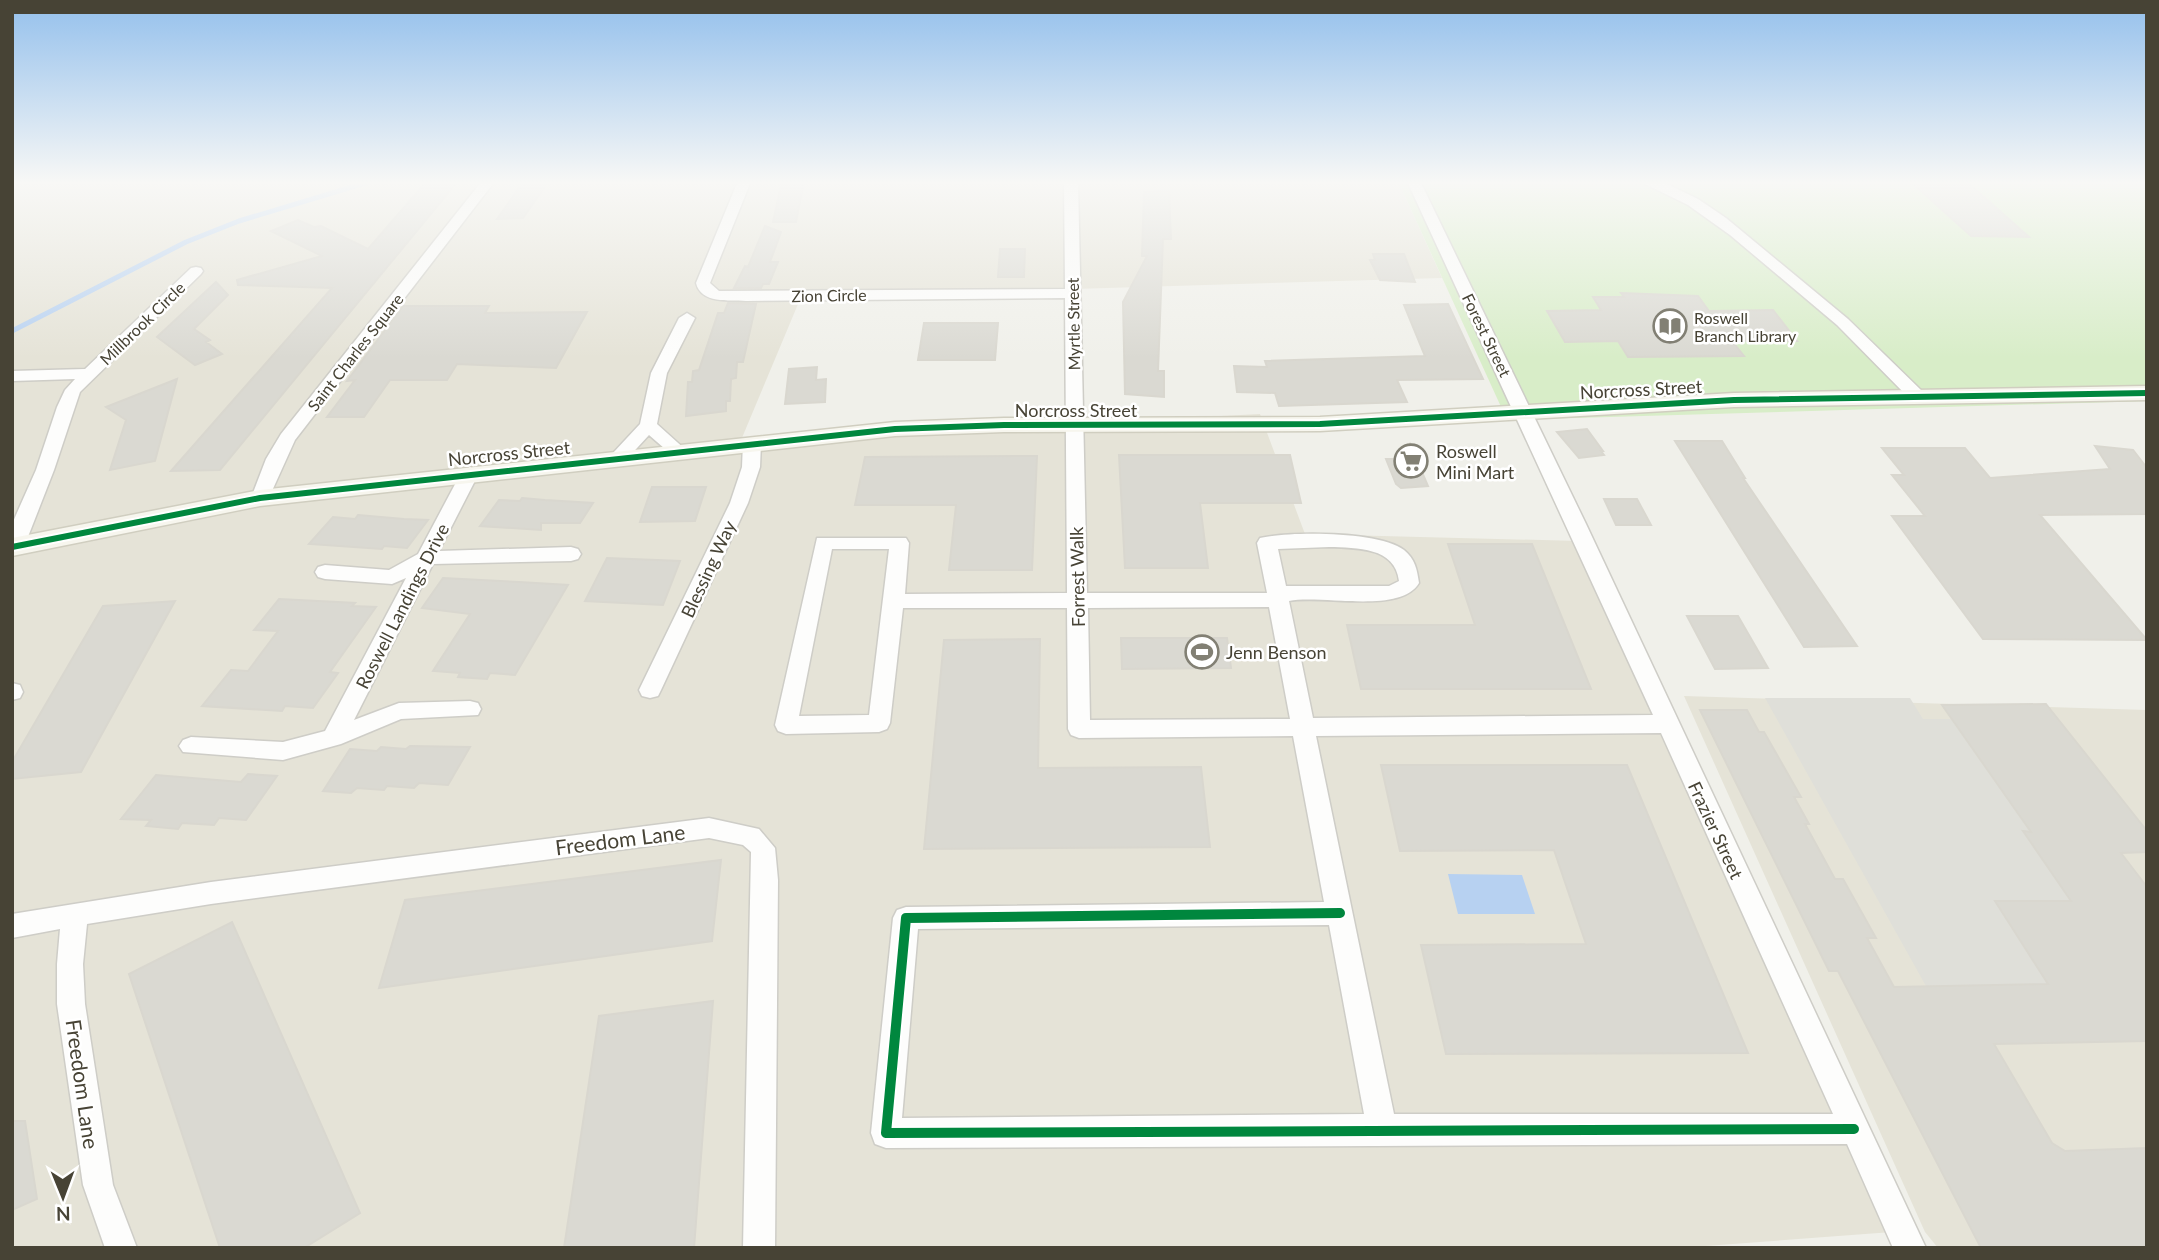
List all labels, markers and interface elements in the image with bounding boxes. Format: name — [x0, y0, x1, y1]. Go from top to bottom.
street label: Myrtle Street — [1063, 277, 1083, 371]
street label: Millbrook Circle — [96, 278, 188, 368]
street label: Zion Circle — [791, 285, 867, 305]
street label: Saint Charles Square — [303, 289, 407, 415]
street label: Forest Street — [1459, 290, 1515, 380]
library icon: Roswell Branch Library — [1651, 307, 1689, 345]
place label: Roswell Branch Library — [1694, 308, 1797, 345]
street label: Norcross Street — [1579, 375, 1703, 403]
street label: Norcross Street — [1015, 399, 1138, 421]
street label: Norcross Street — [447, 436, 572, 470]
place label: Roswell Mini Mart — [1436, 440, 1515, 483]
supermarket icon: Roswell Mini Mart — [1392, 442, 1430, 480]
street label: Blessing Way — [676, 516, 740, 621]
street label: Roswell Landings Drive — [351, 520, 453, 692]
street label: Forrest Walk — [1065, 526, 1089, 627]
sports icon: Jenn Benson — [1183, 633, 1221, 671]
place label: Jenn Benson — [1226, 641, 1327, 663]
street label: Frazier Street — [1684, 778, 1748, 883]
street label: Freedom Lane — [554, 819, 686, 859]
street label: Freedom Lane — [62, 1018, 104, 1150]
north arrow — [28, 1162, 98, 1232]
text: N — [56, 1203, 71, 1226]

